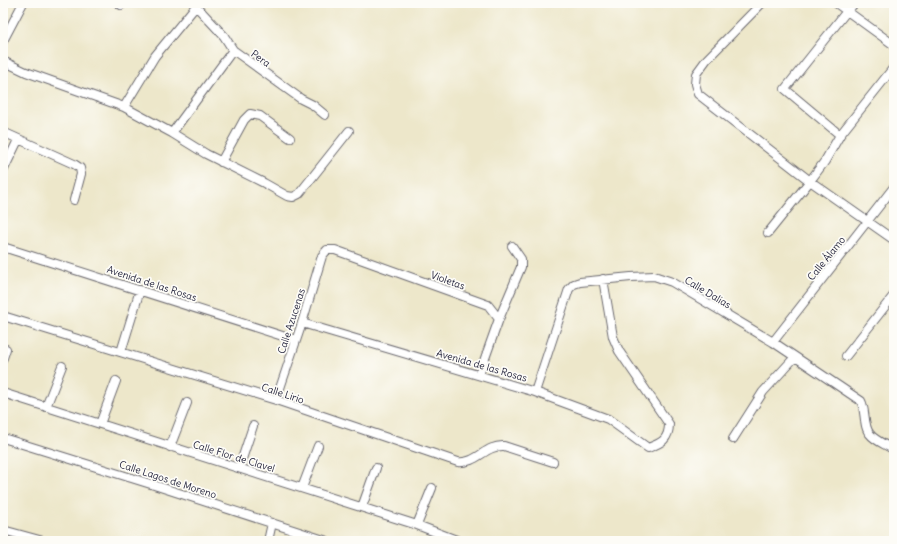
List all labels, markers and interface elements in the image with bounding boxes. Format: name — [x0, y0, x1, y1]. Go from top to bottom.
street label: Pera — [249, 47, 273, 70]
street label: Calle Álamo — [805, 233, 848, 283]
street label: Avenida de las Rosas — [105, 263, 199, 304]
street label: Violetas — [429, 268, 467, 293]
street label: Calle Dalias — [682, 273, 734, 312]
street label: Calle Azucenas — [275, 286, 308, 355]
street label: Avenida de las Rosas — [435, 346, 529, 385]
street label: Calle Lirio — [260, 380, 306, 407]
street label: Calle Flor de Clavel — [191, 438, 276, 475]
street label: Calle Lagos de Moreno — [118, 458, 218, 501]

